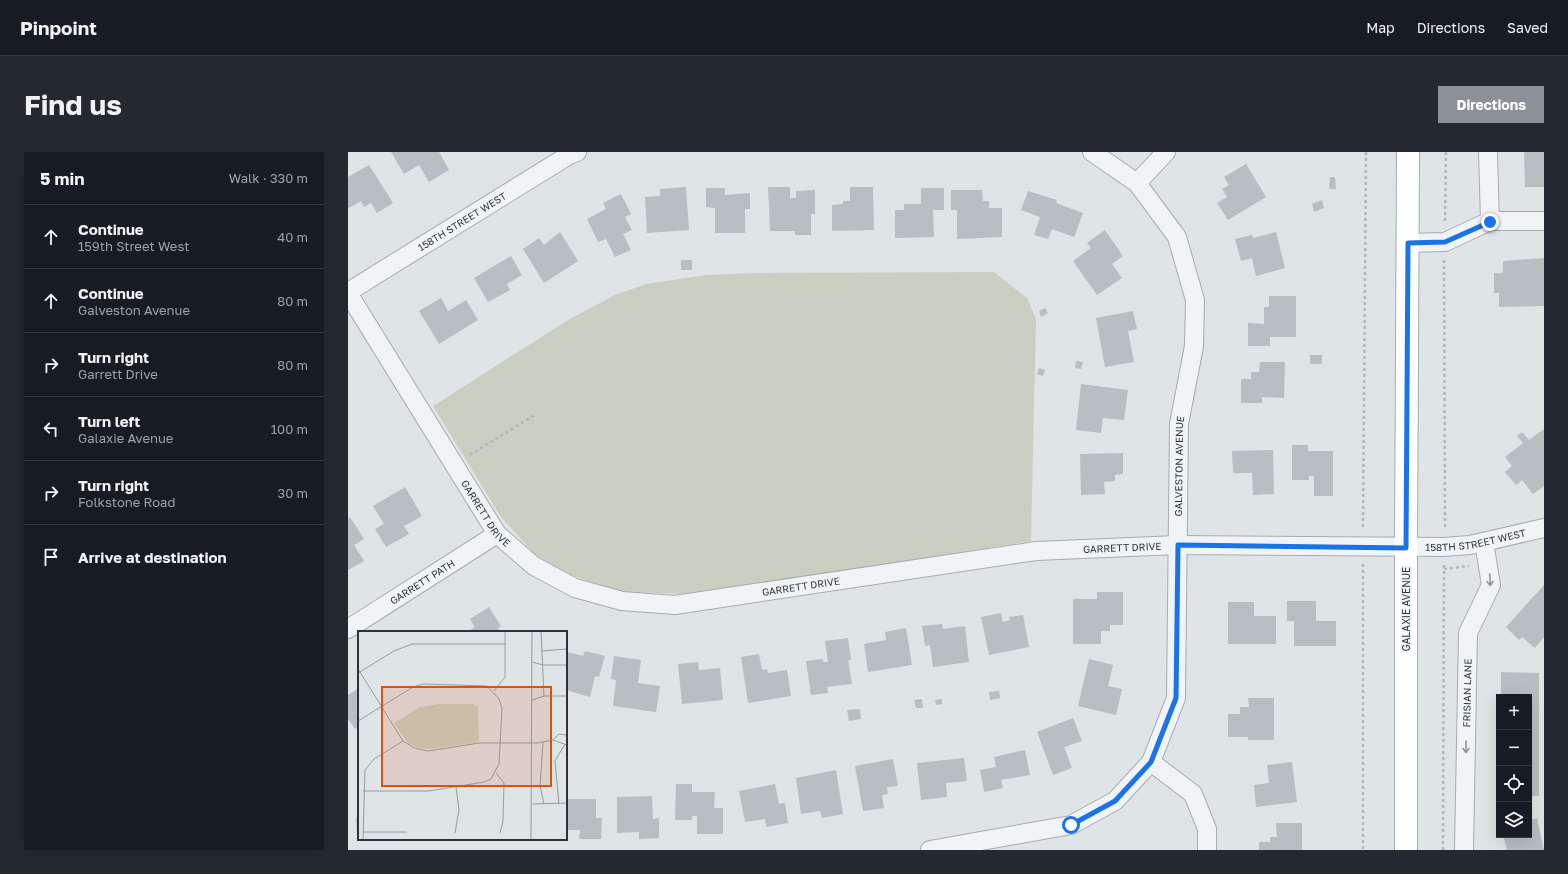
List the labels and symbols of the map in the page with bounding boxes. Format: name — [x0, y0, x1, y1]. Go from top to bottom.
street label: 158TH STREET WEST — [416, 190, 508, 253]
route end — [1481, 213, 1499, 231]
street label: GALVESTON AVENUE — [1172, 415, 1186, 516]
street label: GARRETT DRIVE — [459, 478, 513, 549]
street label: 158TH STREET WEST — [1425, 526, 1527, 553]
street label: GARRETT DRIVE — [1083, 540, 1162, 555]
street label: GARRETT PATH — [388, 557, 457, 607]
street label: GALAXIE AVENUE — [1400, 567, 1412, 651]
one-way arrow — [1486, 573, 1493, 586]
street label: GARRETT DRIVE — [761, 574, 841, 598]
inset map — [358, 631, 567, 840]
street label: FRISIAN LANE — [1460, 659, 1474, 727]
one-way arrow — [1462, 740, 1470, 753]
route start — [1062, 816, 1080, 834]

